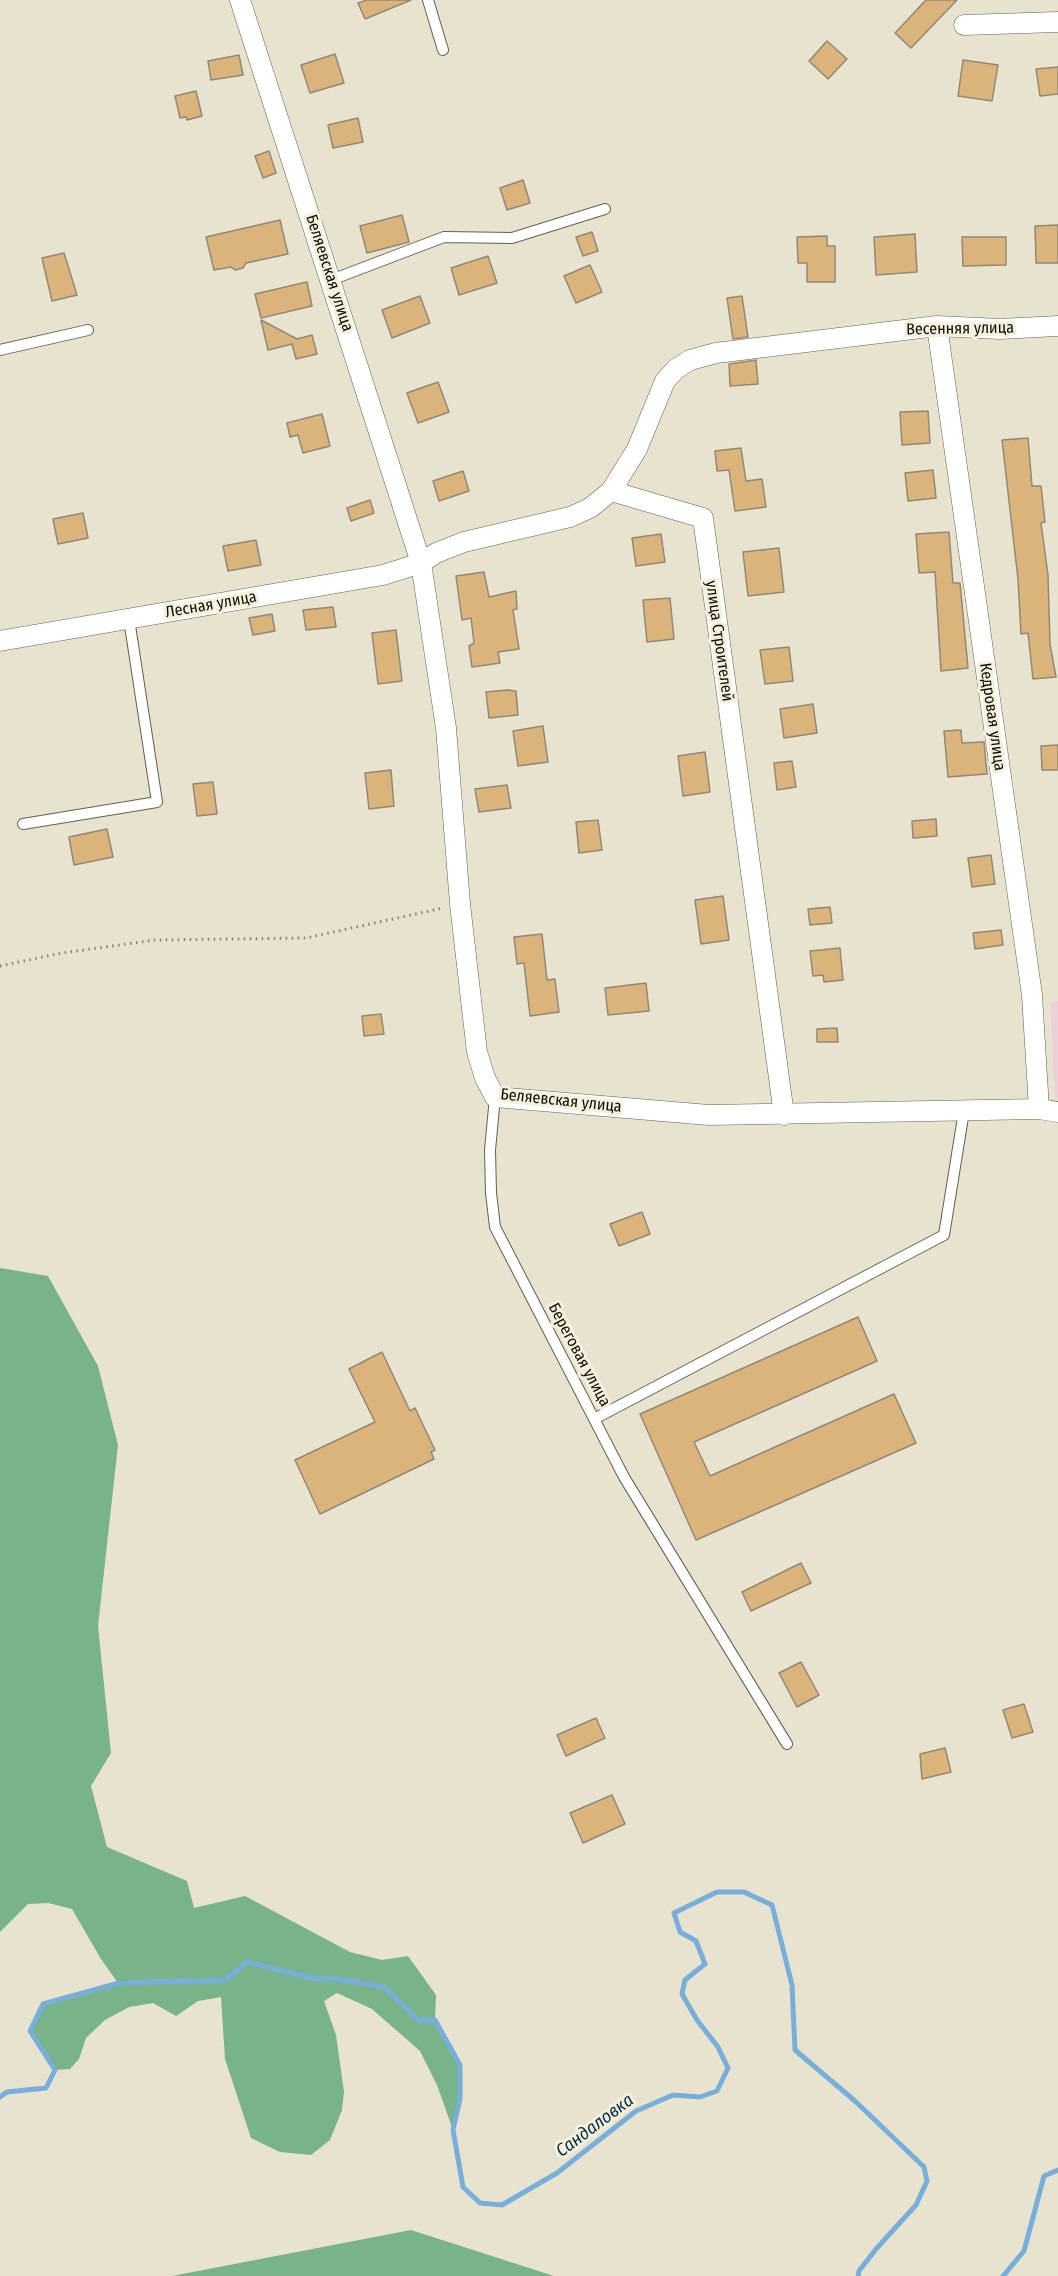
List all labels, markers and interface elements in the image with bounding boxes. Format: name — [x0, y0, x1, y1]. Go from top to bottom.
street label: Беляевская улица — [301, 212, 357, 334]
street label: Весенняя улица — [906, 318, 1014, 340]
street label: улица Строителей — [701, 579, 737, 703]
street label: Лесная улица — [164, 588, 258, 622]
street label: Кедровая улица — [975, 662, 1009, 772]
street label: Беляевская улица — [499, 1085, 623, 1117]
street label: Береговая улица — [544, 1300, 614, 1410]
water label: Сандаловка — [552, 2090, 638, 2162]

